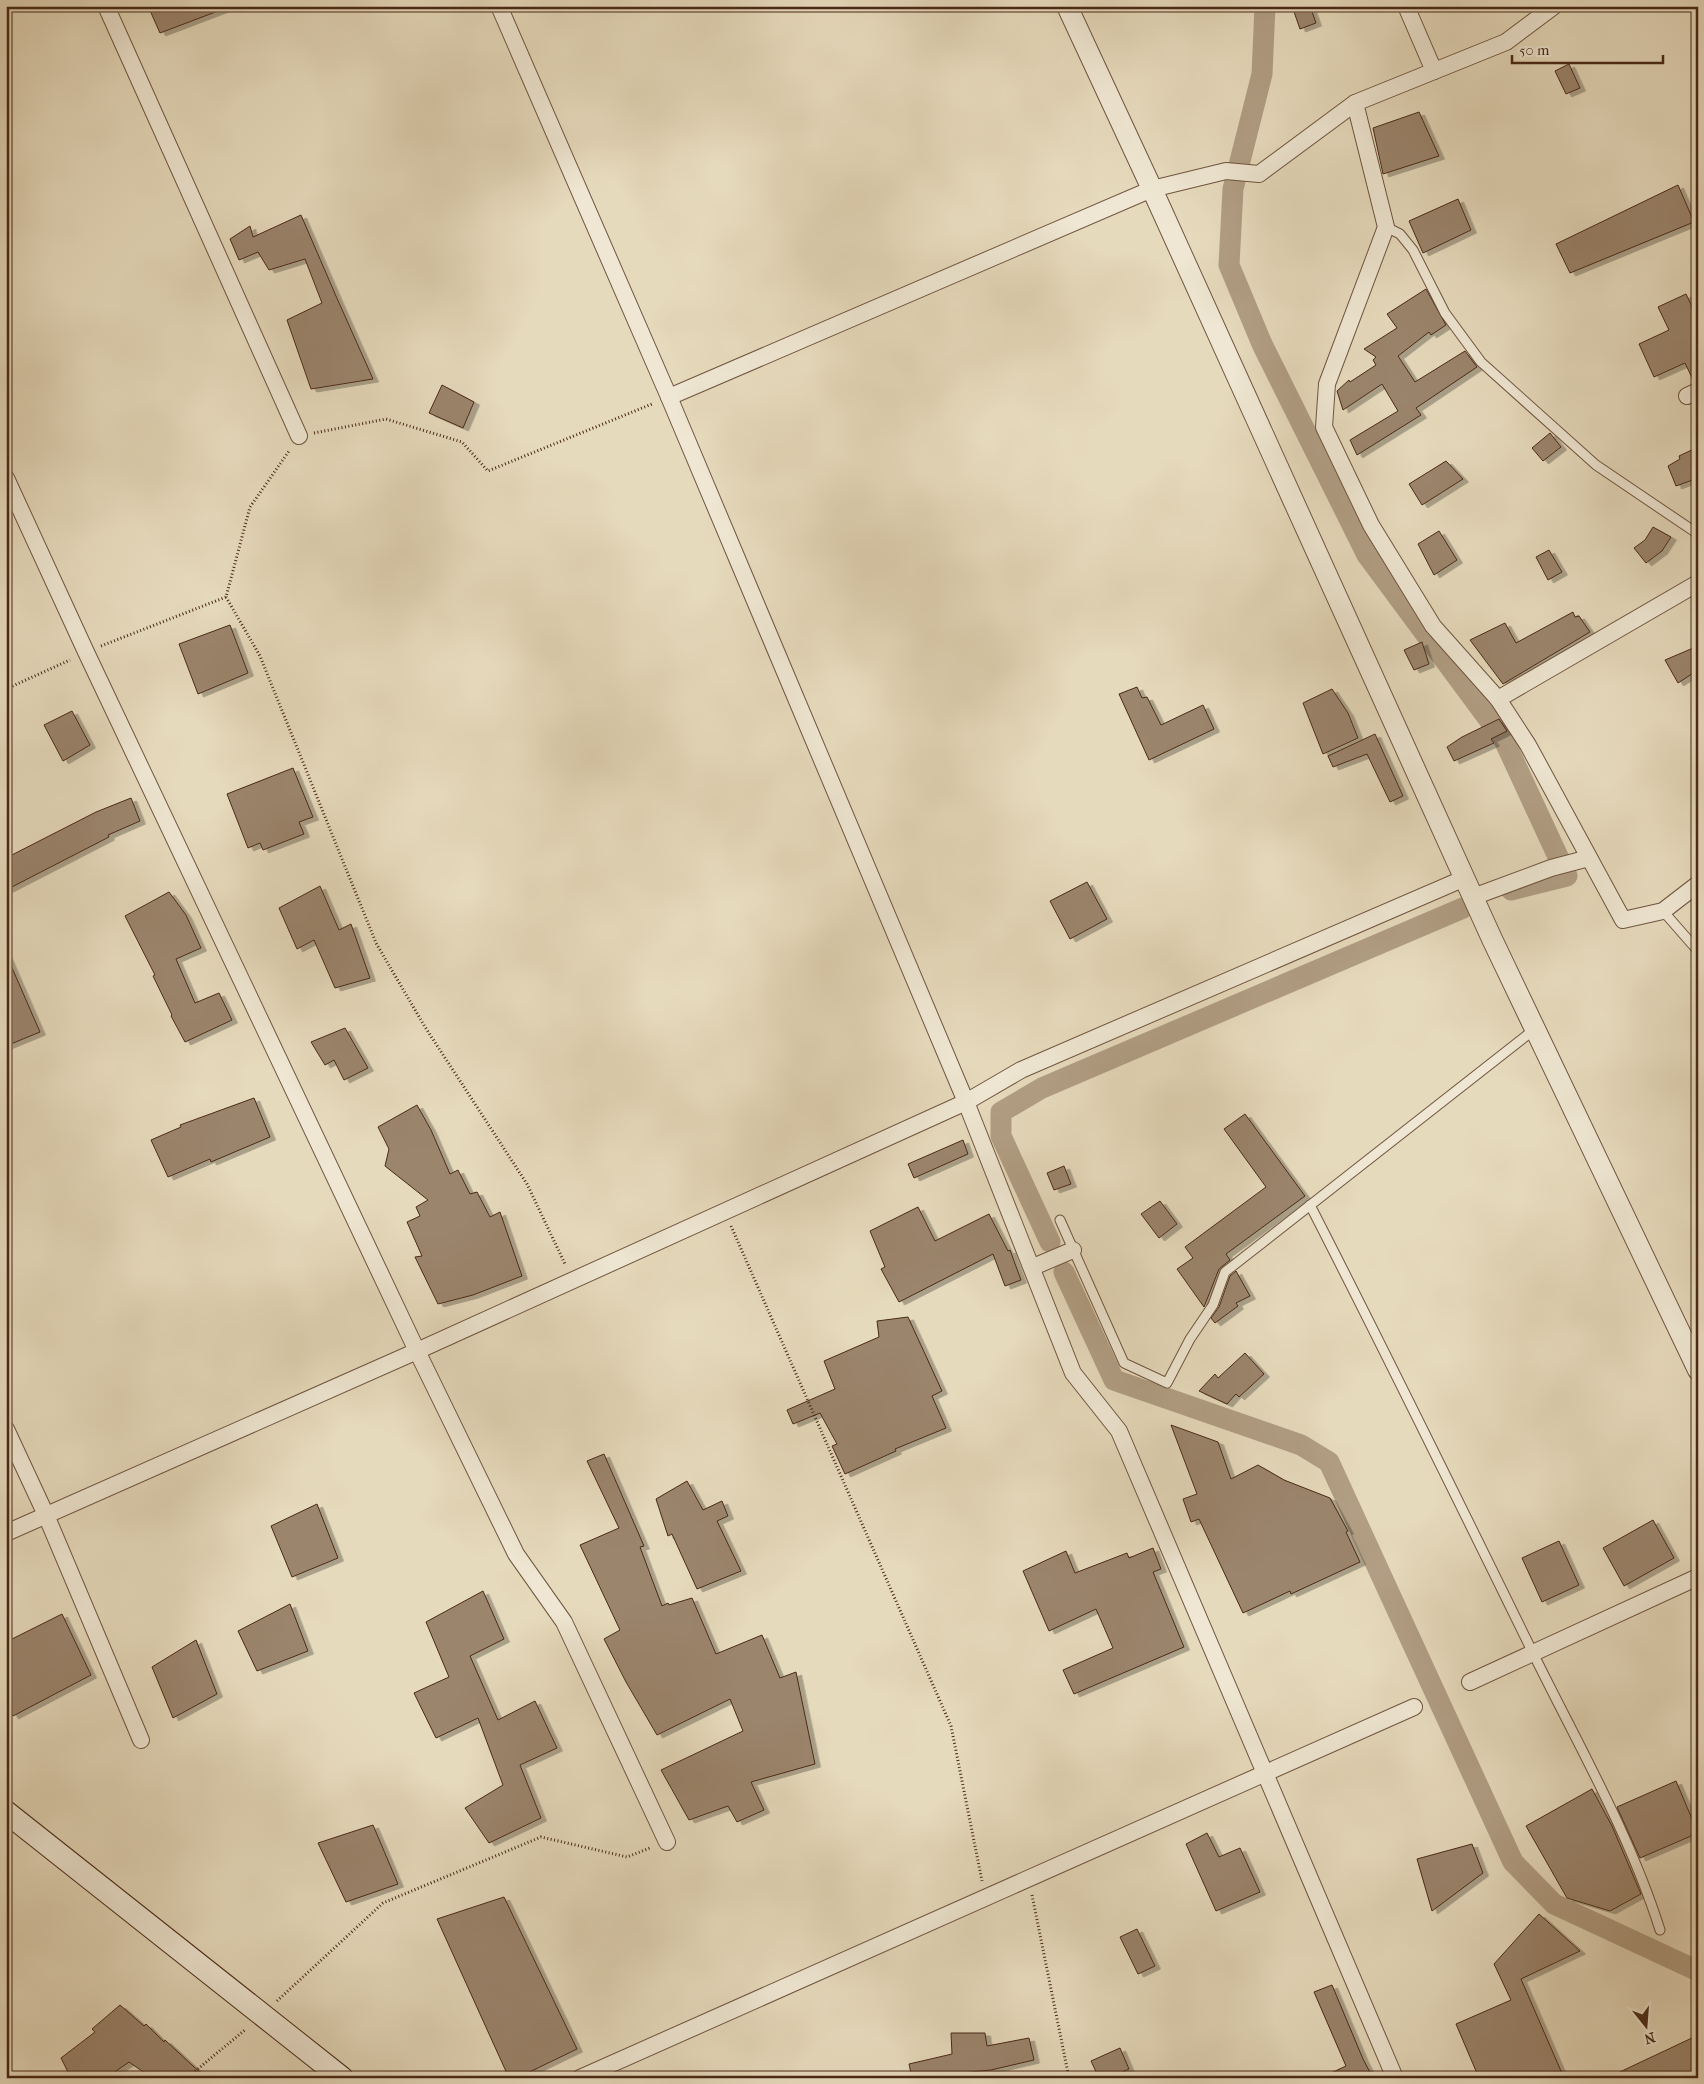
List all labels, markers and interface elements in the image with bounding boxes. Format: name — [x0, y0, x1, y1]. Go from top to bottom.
scale bar — [1512, 32, 1663, 64]
text: 50 m — [1519, 41, 1550, 59]
north arrow — [1622, 2002, 1672, 2052]
text: N — [1642, 2028, 1657, 2048]

